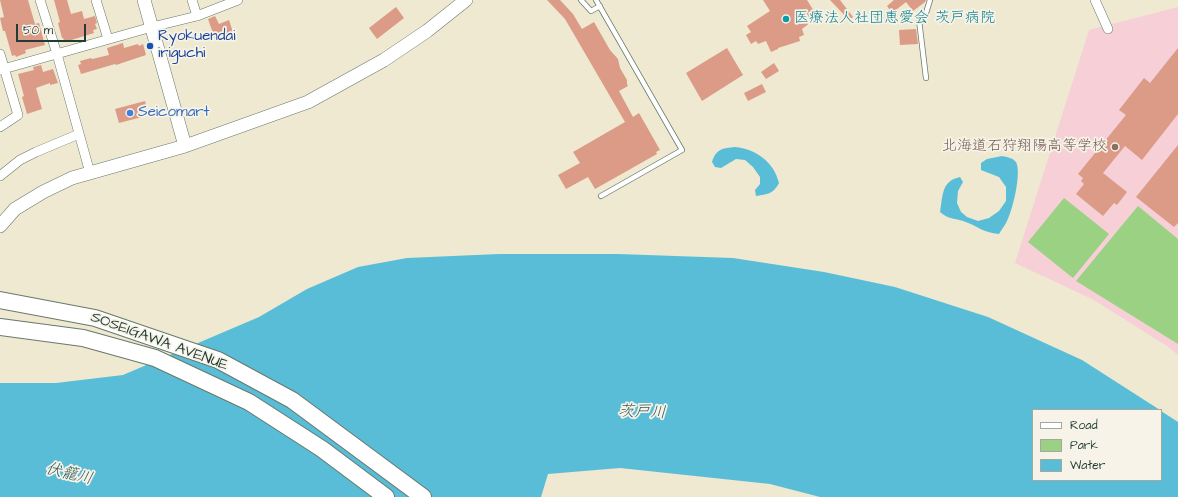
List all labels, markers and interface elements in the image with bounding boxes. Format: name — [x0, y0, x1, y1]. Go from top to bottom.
place label: 医療法人社団恵愛会 茨戸病院 — [794, 10, 995, 28]
marker: 医療法人社団恵愛会 茨戸病院 — [781, 14, 791, 24]
scale bar — [18, 16, 88, 42]
text: 50 m — [23, 22, 53, 39]
place label: Ryokuendai iriguchi — [158, 28, 235, 63]
marker: Ryokuendai iriguchi — [145, 41, 155, 51]
place label: Seicomart — [138, 104, 210, 122]
marker: Seicomart — [125, 108, 135, 118]
place label: 北海道石狩翔陽高等学校 — [942, 138, 1107, 156]
marker: 北海道石狩翔陽高等学校 — [1110, 142, 1120, 152]
street label: SOSEIGAWA AVENUE — [88, 309, 230, 375]
water label: 茨戸川 — [618, 403, 666, 423]
legend — [1032, 409, 1162, 481]
text: Road — [1070, 417, 1098, 434]
text: Park — [1070, 437, 1098, 454]
text: Water — [1070, 457, 1105, 474]
water label: 伏籠川 — [43, 460, 95, 490]

